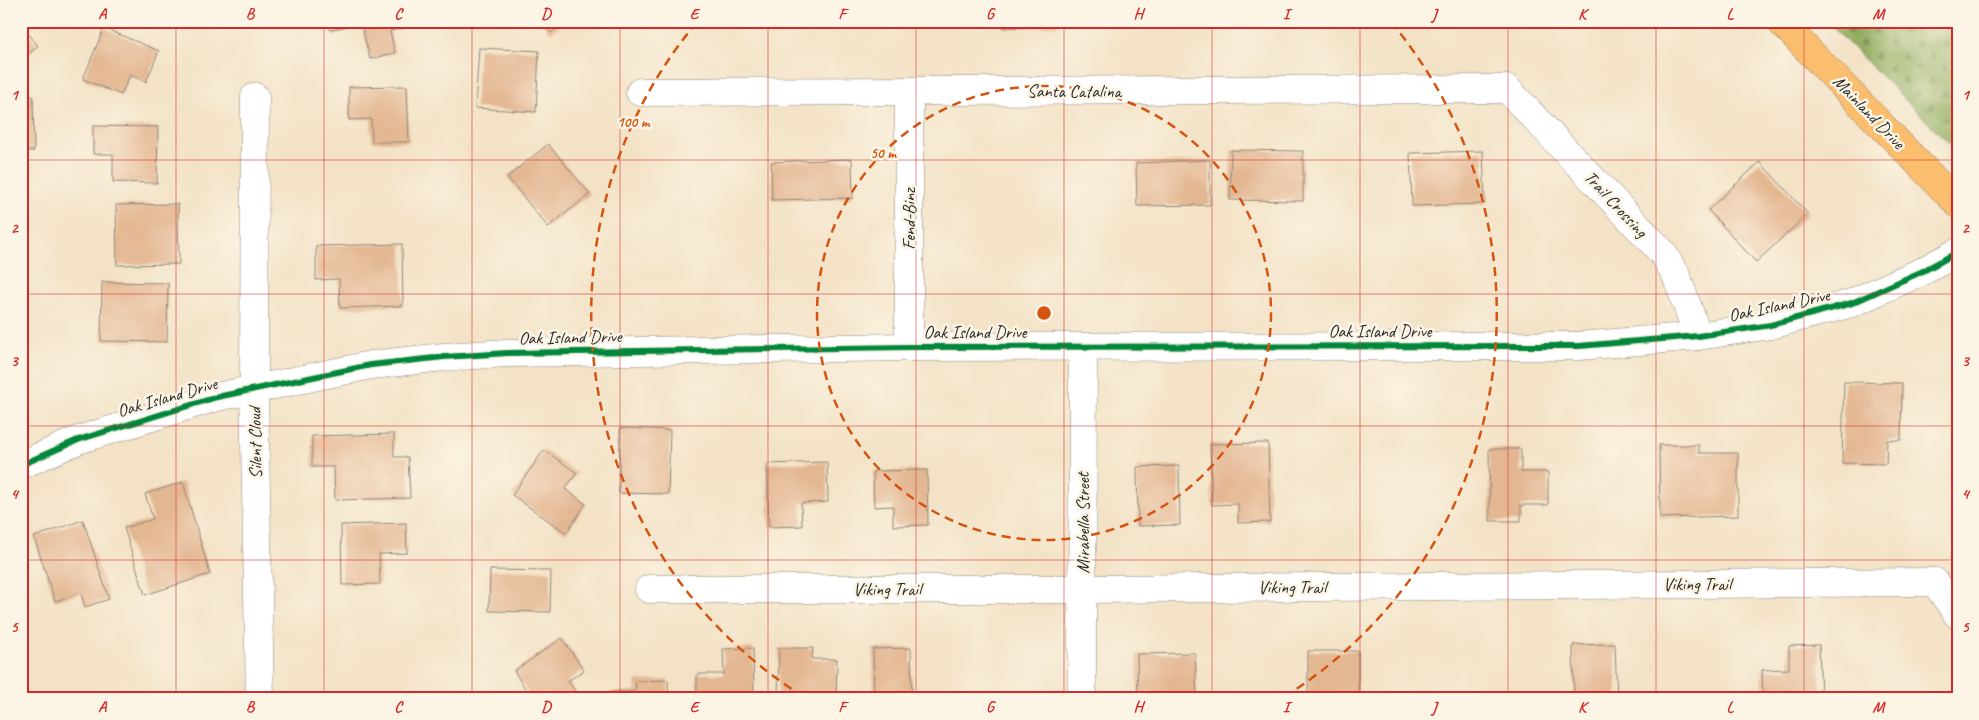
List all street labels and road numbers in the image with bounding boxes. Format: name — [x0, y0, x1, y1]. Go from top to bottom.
street label: Mainland Drive — [1828, 70, 1910, 154]
street label: Santa Catalina — [1027, 80, 1123, 102]
street label: Trail Crossing — [1579, 166, 1654, 243]
street label: Fend-Binz — [898, 186, 920, 250]
street label: Oak Island Drive — [1726, 283, 1833, 326]
street label: Oak Island Drive — [1329, 320, 1433, 342]
street label: Oak Island Drive — [924, 321, 1028, 343]
street label: Oak Island Drive — [518, 325, 623, 349]
street label: Oak Island Drive — [115, 372, 221, 422]
street label: Silent Cloud — [243, 404, 267, 479]
street label: Mirabella Street — [1072, 470, 1094, 574]
street label: Viking Trail — [1663, 573, 1734, 595]
street label: Viking Trail — [1258, 576, 1329, 598]
street label: Viking Trail — [853, 578, 924, 600]

